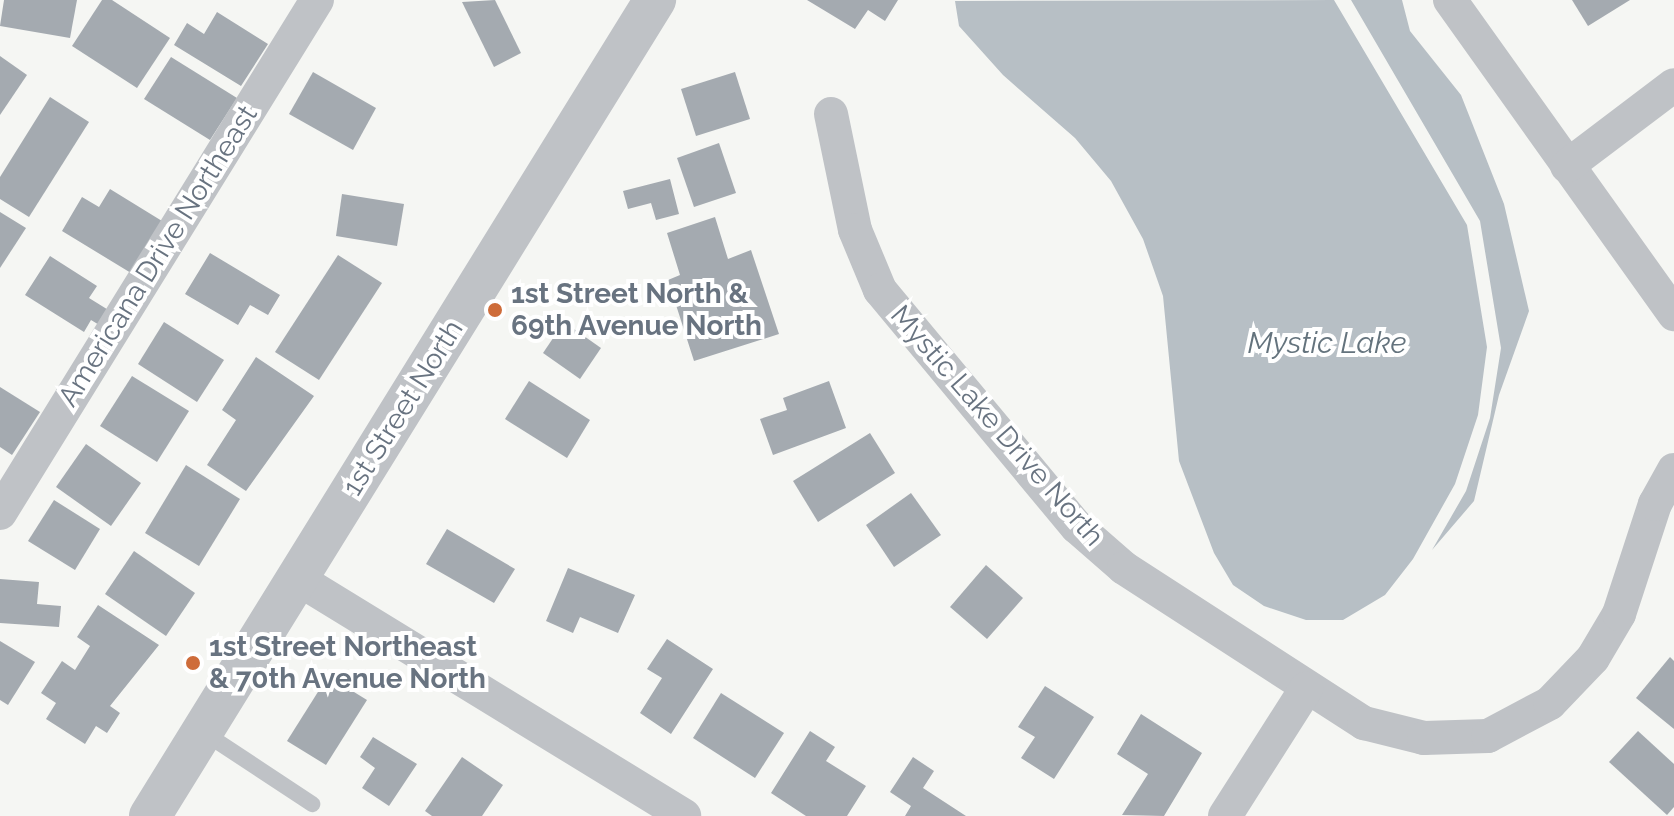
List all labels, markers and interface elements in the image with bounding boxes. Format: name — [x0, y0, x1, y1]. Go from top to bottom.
street label: Americana Drive Northeast — [51, 99, 265, 413]
place label: 1st Street North & 69th Avenue North — [511, 277, 763, 343]
street label: Mystic Lake Drive North — [883, 299, 1111, 553]
marker: 1st Street North & 69th Avenue North — [486, 301, 504, 319]
street label: 1st Street North — [336, 314, 470, 502]
water label: Mystic Lake — [1248, 325, 1406, 361]
place label: 1st Street Northeast & 70th Avenue North — [209, 630, 487, 696]
marker: 1st Street Northeast & 70th Avenue North — [184, 654, 202, 672]

